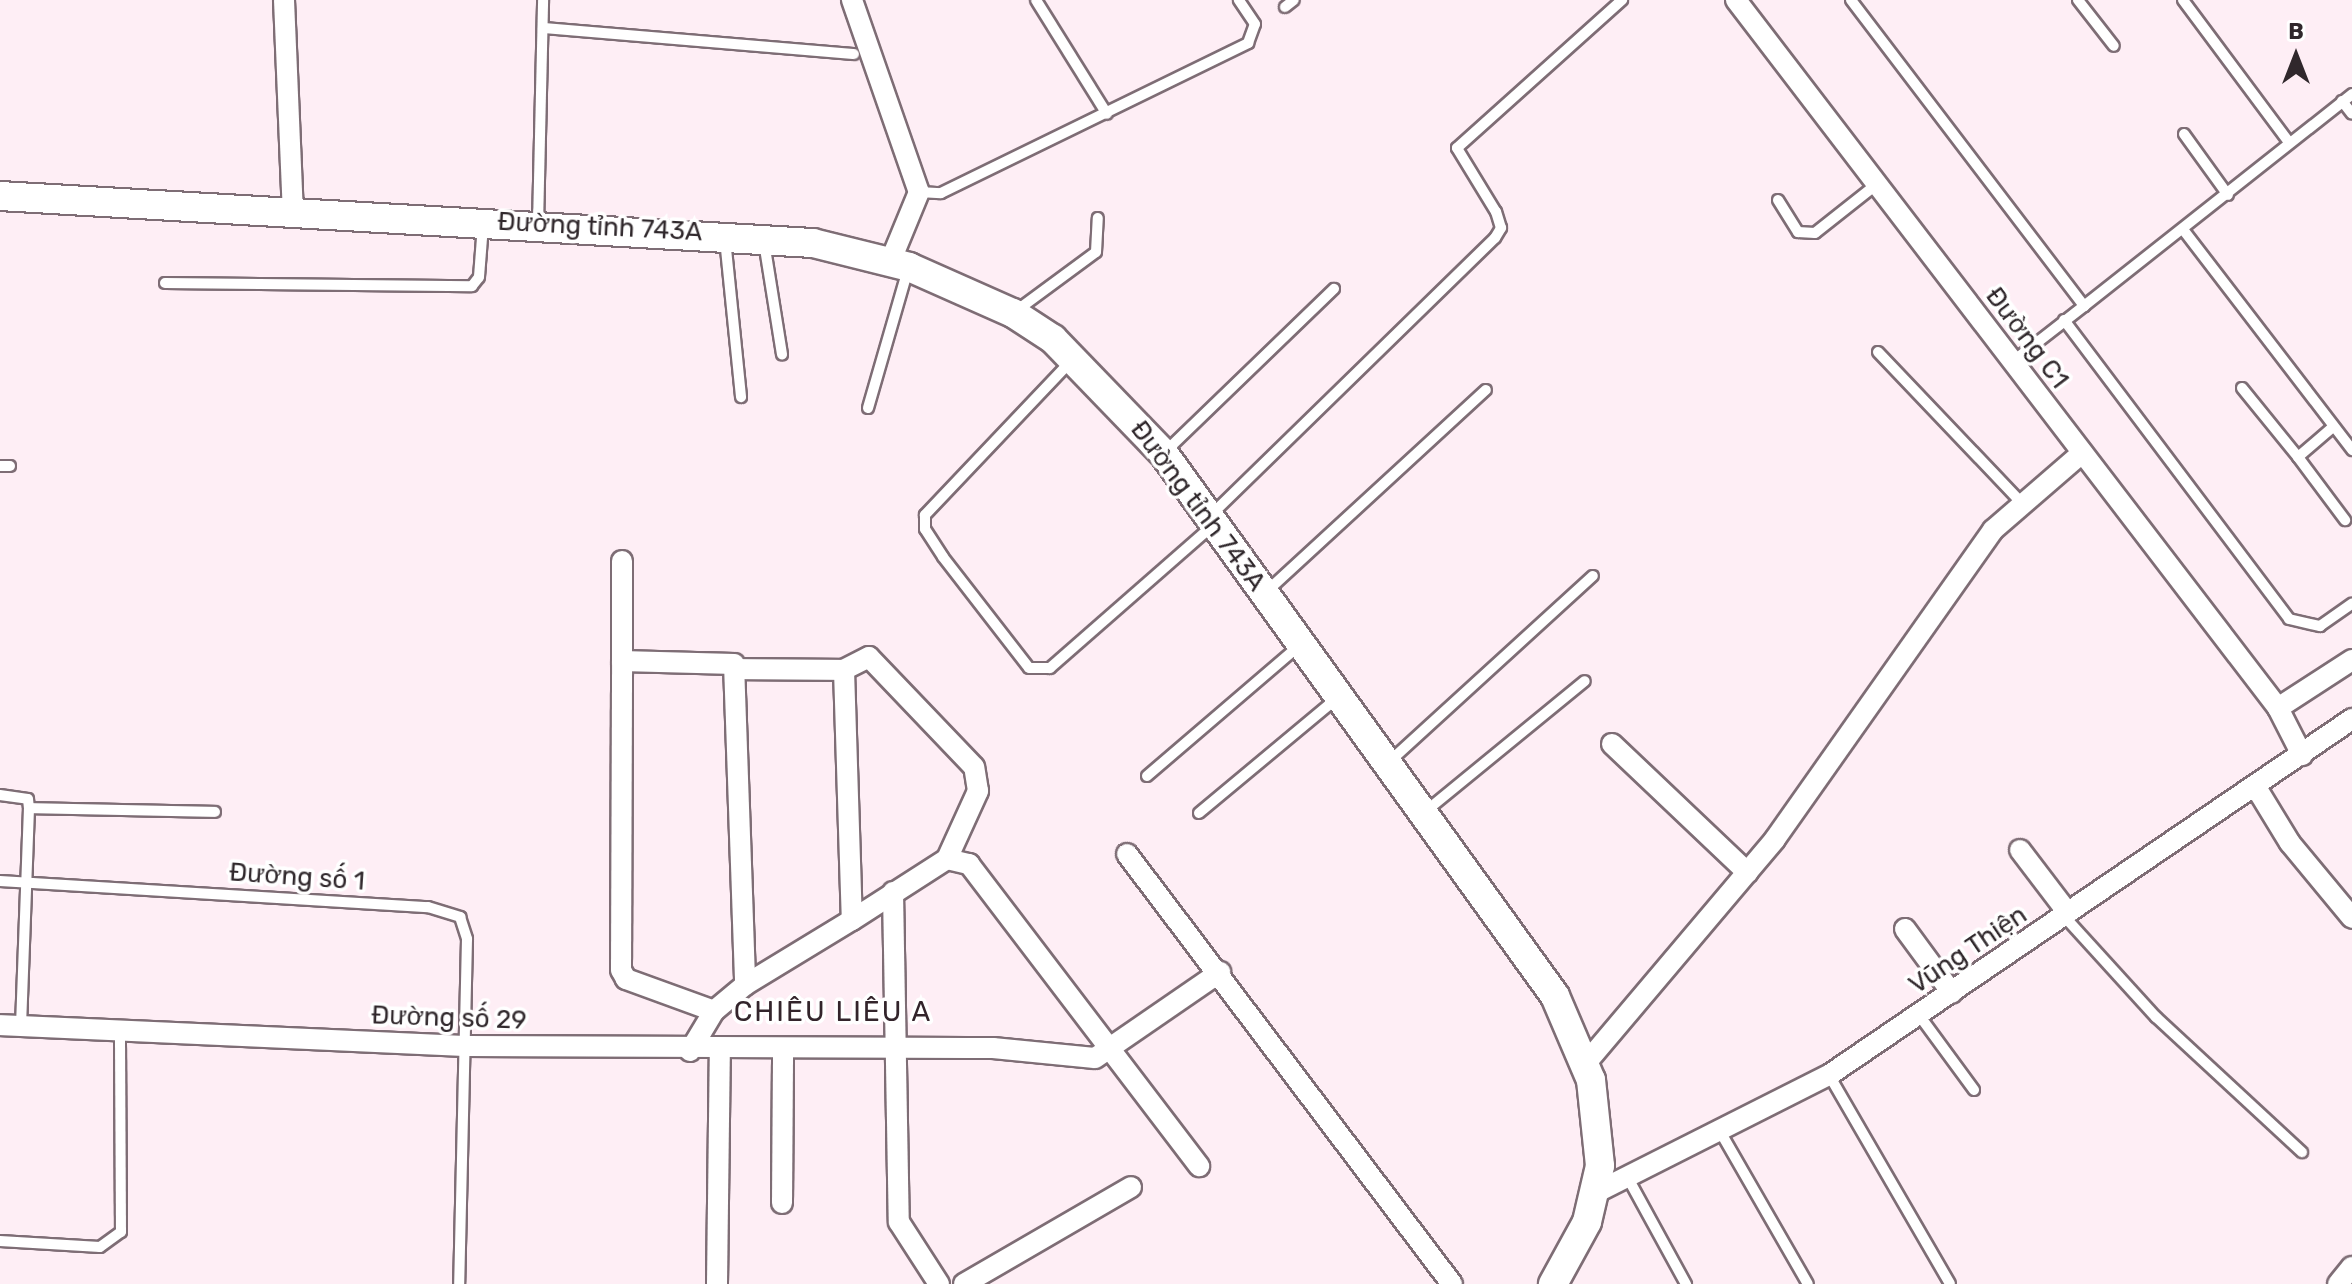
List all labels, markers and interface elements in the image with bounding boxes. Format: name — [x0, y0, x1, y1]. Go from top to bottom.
north arrow — [2256, 16, 2336, 96]
text: B — [2288, 18, 2304, 45]
street label: Đường tỉnh 743A — [496, 206, 704, 248]
street label: Đường C1 — [1979, 281, 2075, 395]
street label: Đường tỉnh 743A — [1124, 414, 1272, 598]
street label: Đường số 1 — [228, 857, 366, 897]
street label: Vũng Thiện — [1903, 899, 2033, 1001]
district label: CHIÊU LIÊU A — [733, 995, 933, 1029]
street label: Đường số 29 — [371, 1000, 527, 1036]

